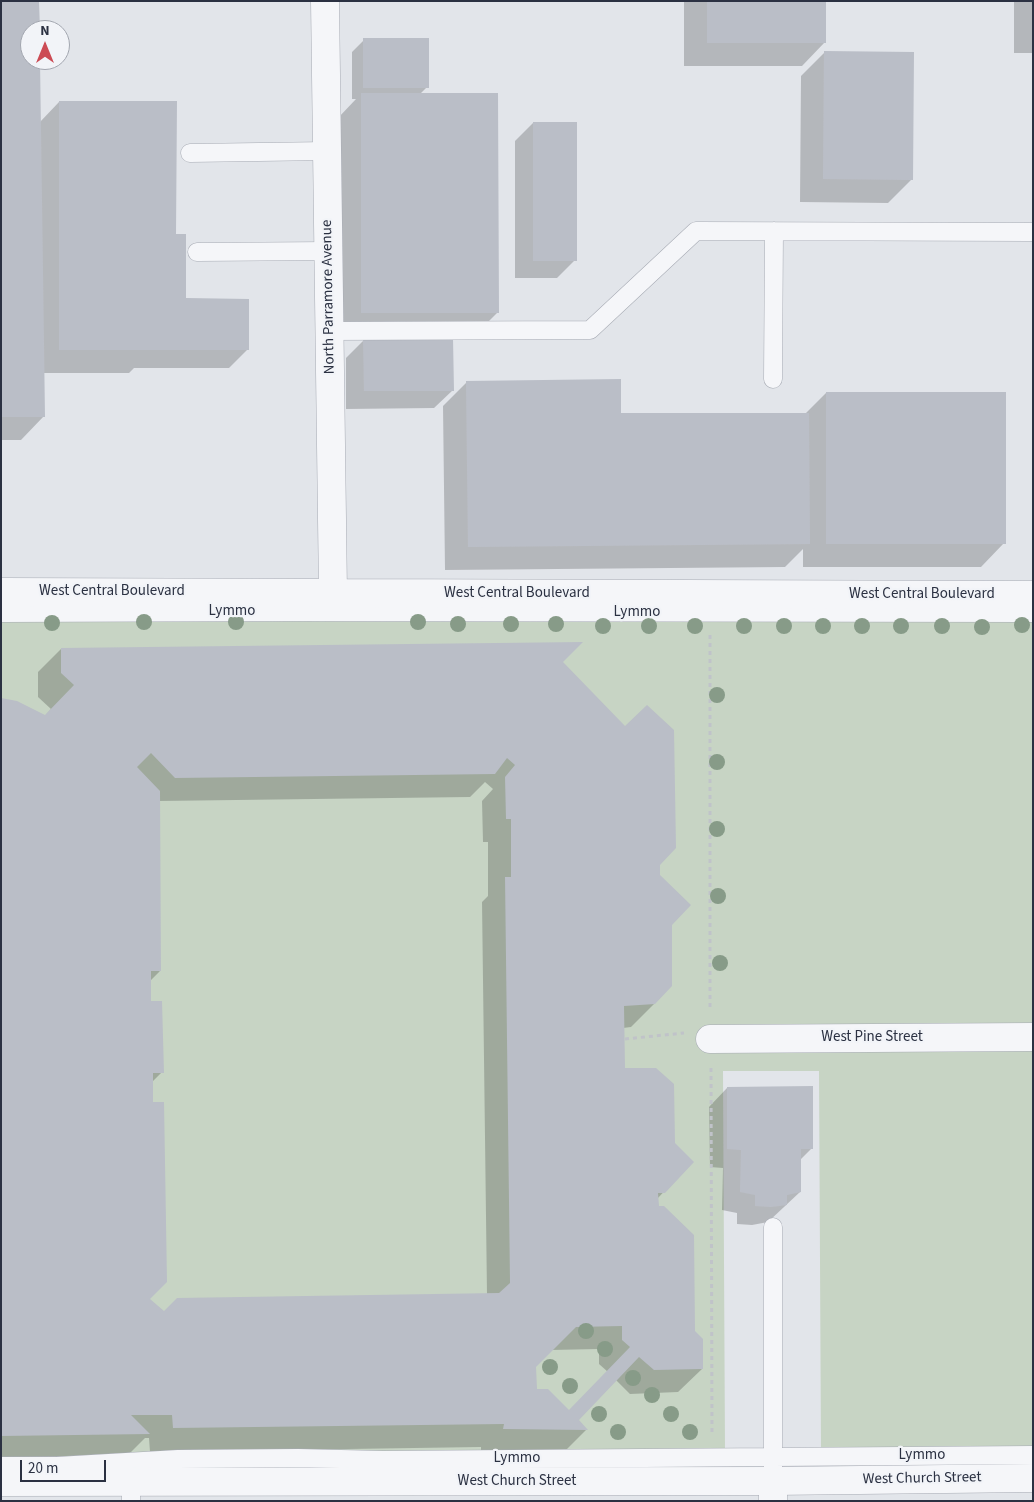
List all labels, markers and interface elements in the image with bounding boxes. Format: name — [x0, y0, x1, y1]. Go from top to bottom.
north arrow — [20, 20, 70, 70]
text: N — [40, 21, 50, 41]
street label: North Parramore Avenue — [319, 220, 339, 374]
street label: West Central Boulevard — [39, 583, 185, 601]
street label: West Central Boulevard — [444, 585, 590, 603]
street label: West Central Boulevard — [849, 586, 995, 604]
street label: Lymmo — [209, 603, 255, 621]
street label: Lymmo — [614, 604, 660, 622]
street label: West Pine Street — [821, 1029, 923, 1047]
street label: Lymmo — [899, 1447, 945, 1465]
scale bar — [22, 1450, 109, 1482]
street label: Lymmo — [494, 1450, 540, 1468]
text: 20 m — [28, 1458, 58, 1479]
street label: West Church Street — [862, 1469, 982, 1489]
street label: West Church Street — [458, 1473, 576, 1491]

